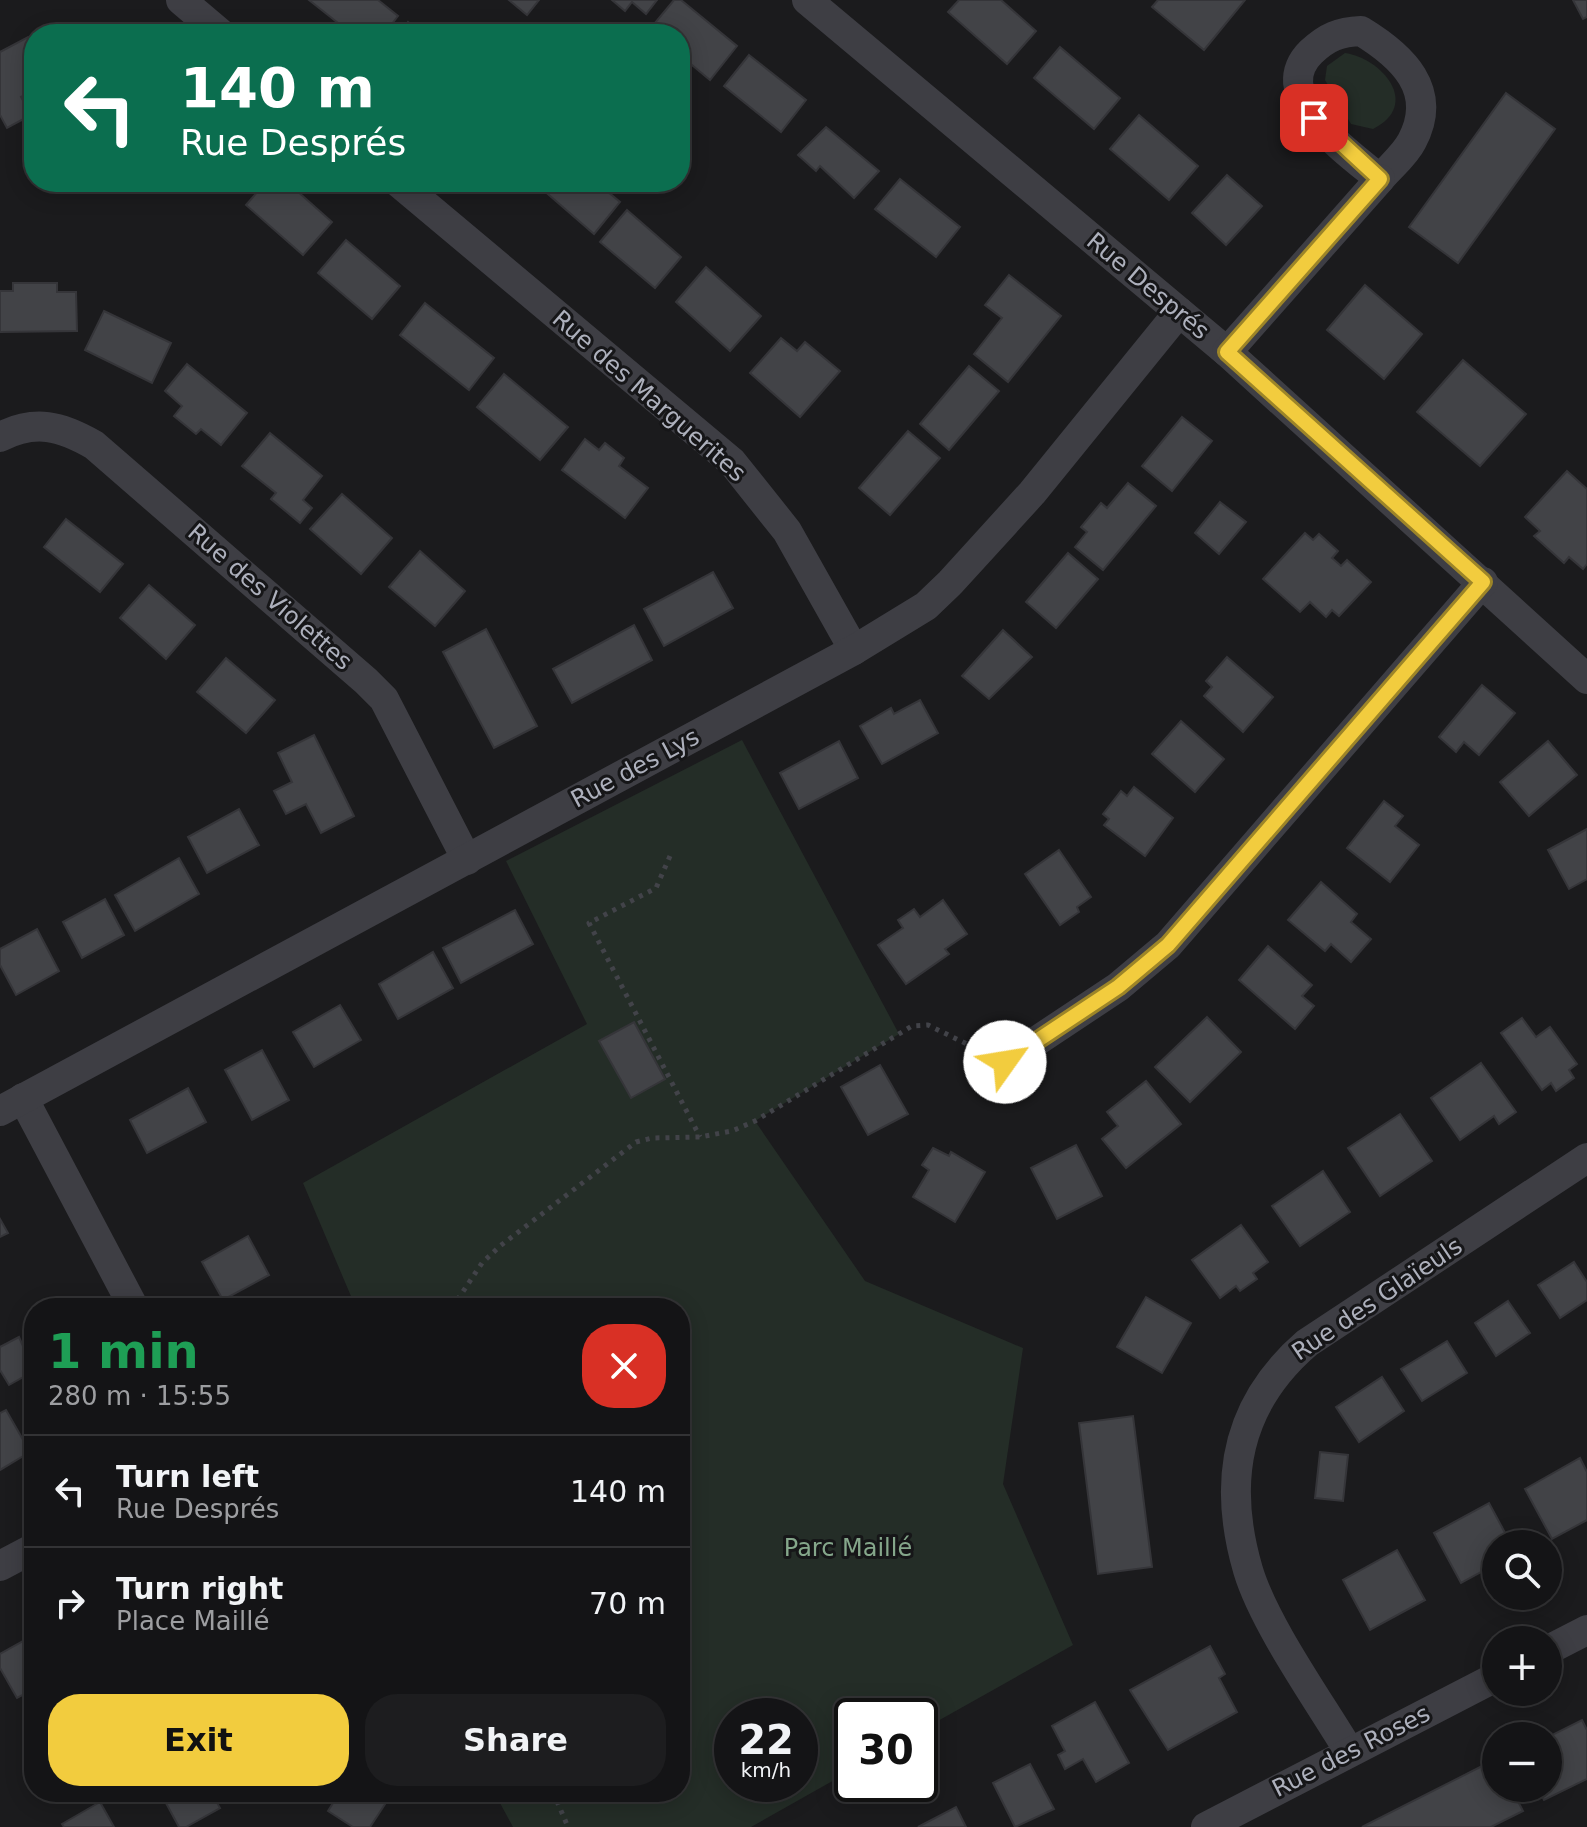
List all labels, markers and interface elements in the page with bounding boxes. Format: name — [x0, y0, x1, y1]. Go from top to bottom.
text: 140 m — [180, 55, 375, 120]
icon: left — [48, 56, 152, 160]
pin — [1280, 84, 1348, 152]
icon: arrive — [1292, 96, 1336, 140]
text: Rue Després — [180, 122, 406, 163]
street label: Rue Després — [1081, 227, 1215, 345]
street label: Rue des Marguerites — [547, 305, 751, 487]
street label: Rue des Violettes — [182, 518, 358, 676]
street label: Rue des Lys — [566, 722, 704, 814]
position arrow — [963, 1020, 1047, 1104]
street label: Rue des Glaïeuls — [1287, 1232, 1467, 1366]
text: 1 min — [48, 1323, 199, 1379]
button: close — [582, 1324, 666, 1408]
text: 280 m · 15:55 — [48, 1381, 231, 1411]
text: Turn left — [116, 1459, 259, 1494]
icon: left — [48, 1469, 92, 1513]
text: 140 m — [570, 1474, 666, 1509]
text: Rue Després — [116, 1494, 279, 1524]
map controls — [1482, 1530, 1562, 1802]
button: search — [1482, 1530, 1562, 1610]
park label: Parc Maillé — [784, 1534, 912, 1562]
text: Turn right — [116, 1571, 283, 1606]
icon: right — [48, 1581, 92, 1625]
text: 70 m — [589, 1586, 666, 1621]
text: Place Maillé — [116, 1606, 269, 1636]
button: + — [1482, 1626, 1562, 1706]
button: Exit — [48, 1694, 349, 1786]
button: Share — [365, 1694, 666, 1786]
speed limit sign: 30 — [834, 1698, 938, 1802]
street label: Rue des Roses — [1267, 1699, 1435, 1803]
text: 22 — [738, 1717, 794, 1763]
button: − — [1482, 1722, 1562, 1802]
text: km/h — [741, 1758, 791, 1782]

